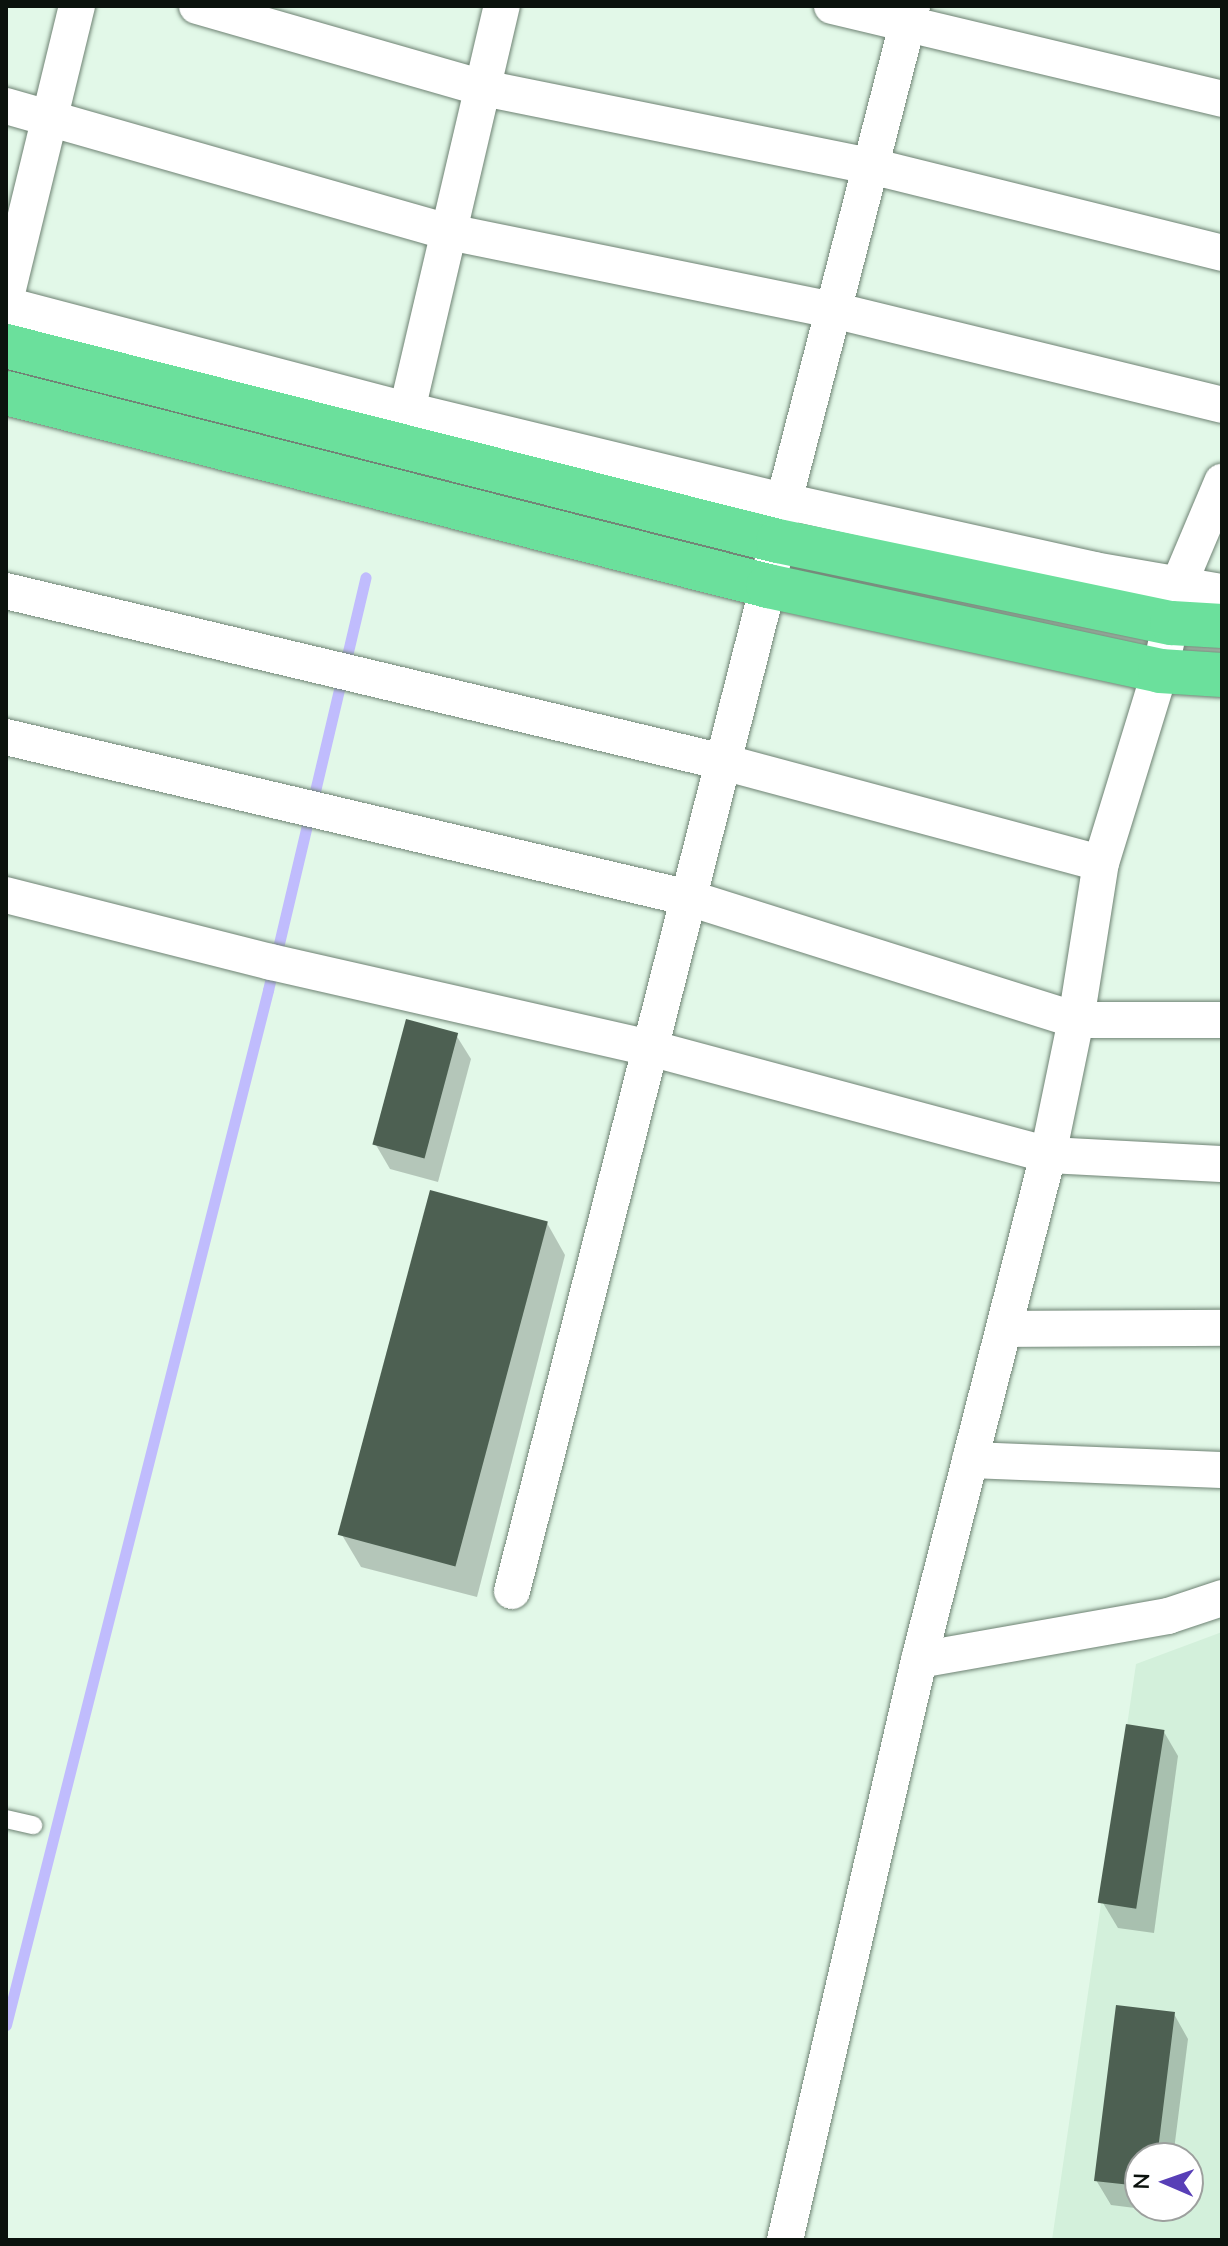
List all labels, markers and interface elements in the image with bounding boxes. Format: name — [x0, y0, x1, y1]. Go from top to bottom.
north arrow — [1124, 2142, 1204, 2222]
text: N — [1127, 2172, 1157, 2190]

